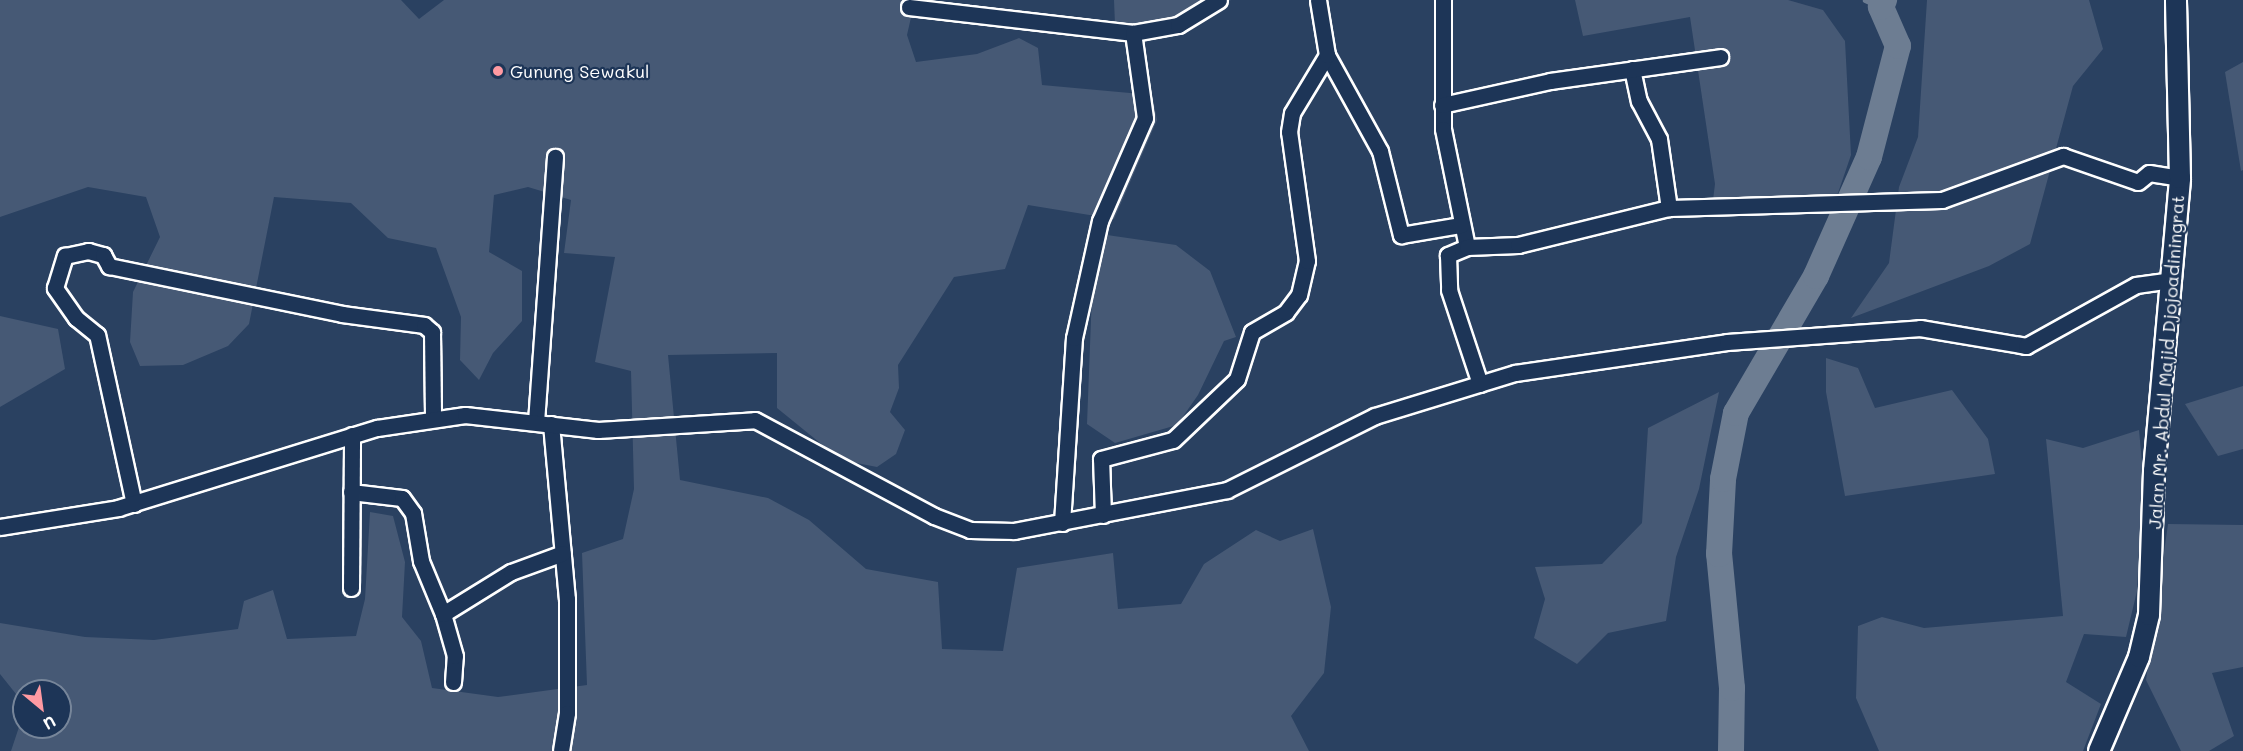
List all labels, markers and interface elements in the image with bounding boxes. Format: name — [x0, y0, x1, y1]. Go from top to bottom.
place label: Gunung Sewakul — [510, 60, 650, 82]
marker: Gunung Sewakul — [491, 64, 505, 78]
street label: Jalan Mr. Abdul Majid Djojoadiningrat — [2144, 194, 2188, 530]
north arrow — [12, 679, 72, 739]
text: U — [40, 712, 60, 735]

